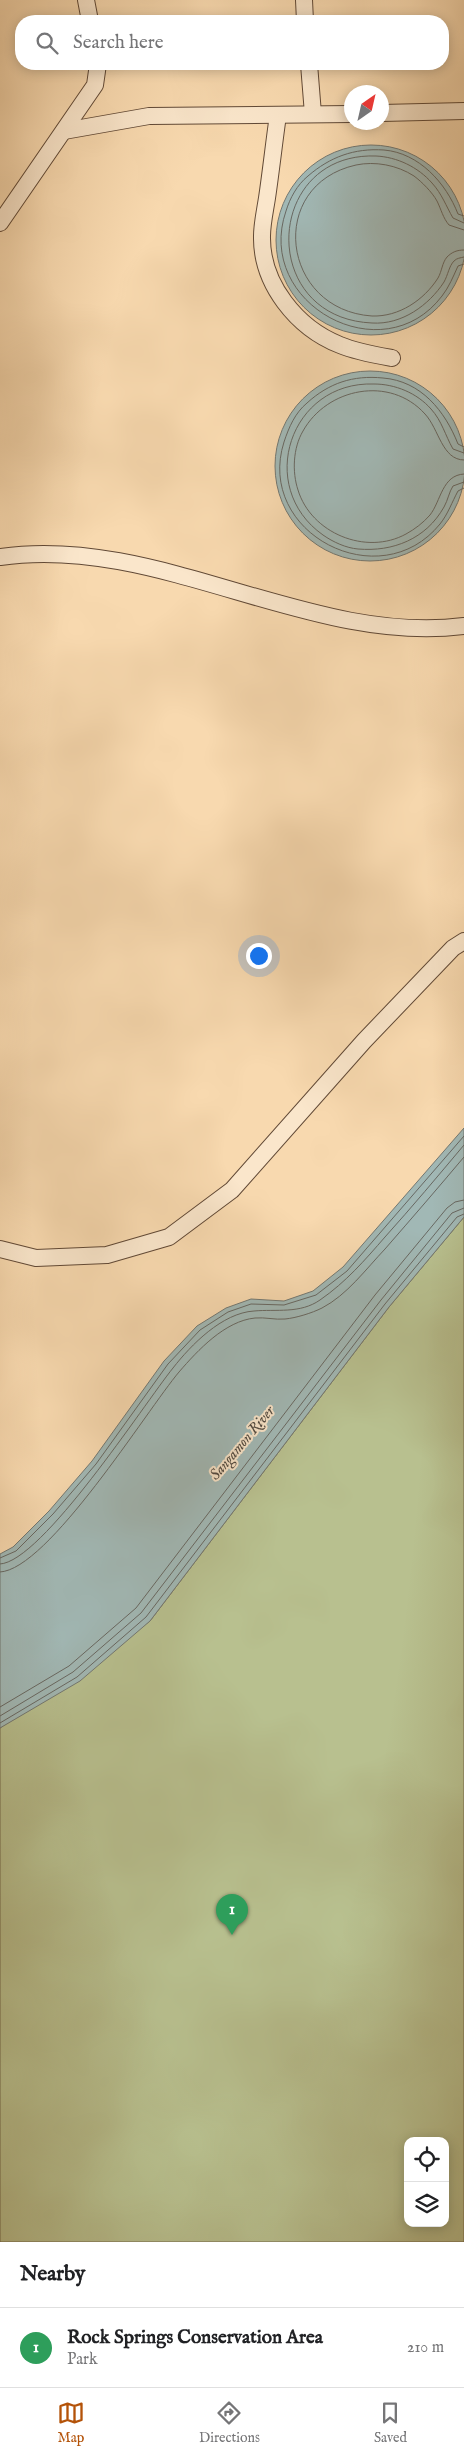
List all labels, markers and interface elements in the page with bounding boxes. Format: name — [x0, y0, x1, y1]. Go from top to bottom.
search box — [15, 15, 449, 70]
icon: search — [33, 29, 61, 57]
text: Search here — [73, 31, 164, 55]
north arrow — [344, 85, 389, 130]
your location — [246, 943, 272, 969]
water label: Sangamon River — [205, 1401, 280, 1485]
pin: 1 — [216, 1894, 248, 1935]
map controls — [404, 2137, 449, 2227]
button: locate — [404, 2137, 449, 2182]
button: layers — [404, 2182, 449, 2227]
text: Nearby — [20, 2261, 85, 2288]
text: Rock Springs Conservation Area — [67, 2326, 323, 2350]
text: 1 — [33, 2338, 39, 2358]
text: 210 m — [407, 2338, 444, 2358]
text: Park — [67, 2350, 97, 2370]
tab: Map — [57, 2399, 85, 2447]
tab: Directions — [199, 2399, 260, 2447]
tab: Saved — [374, 2399, 407, 2447]

